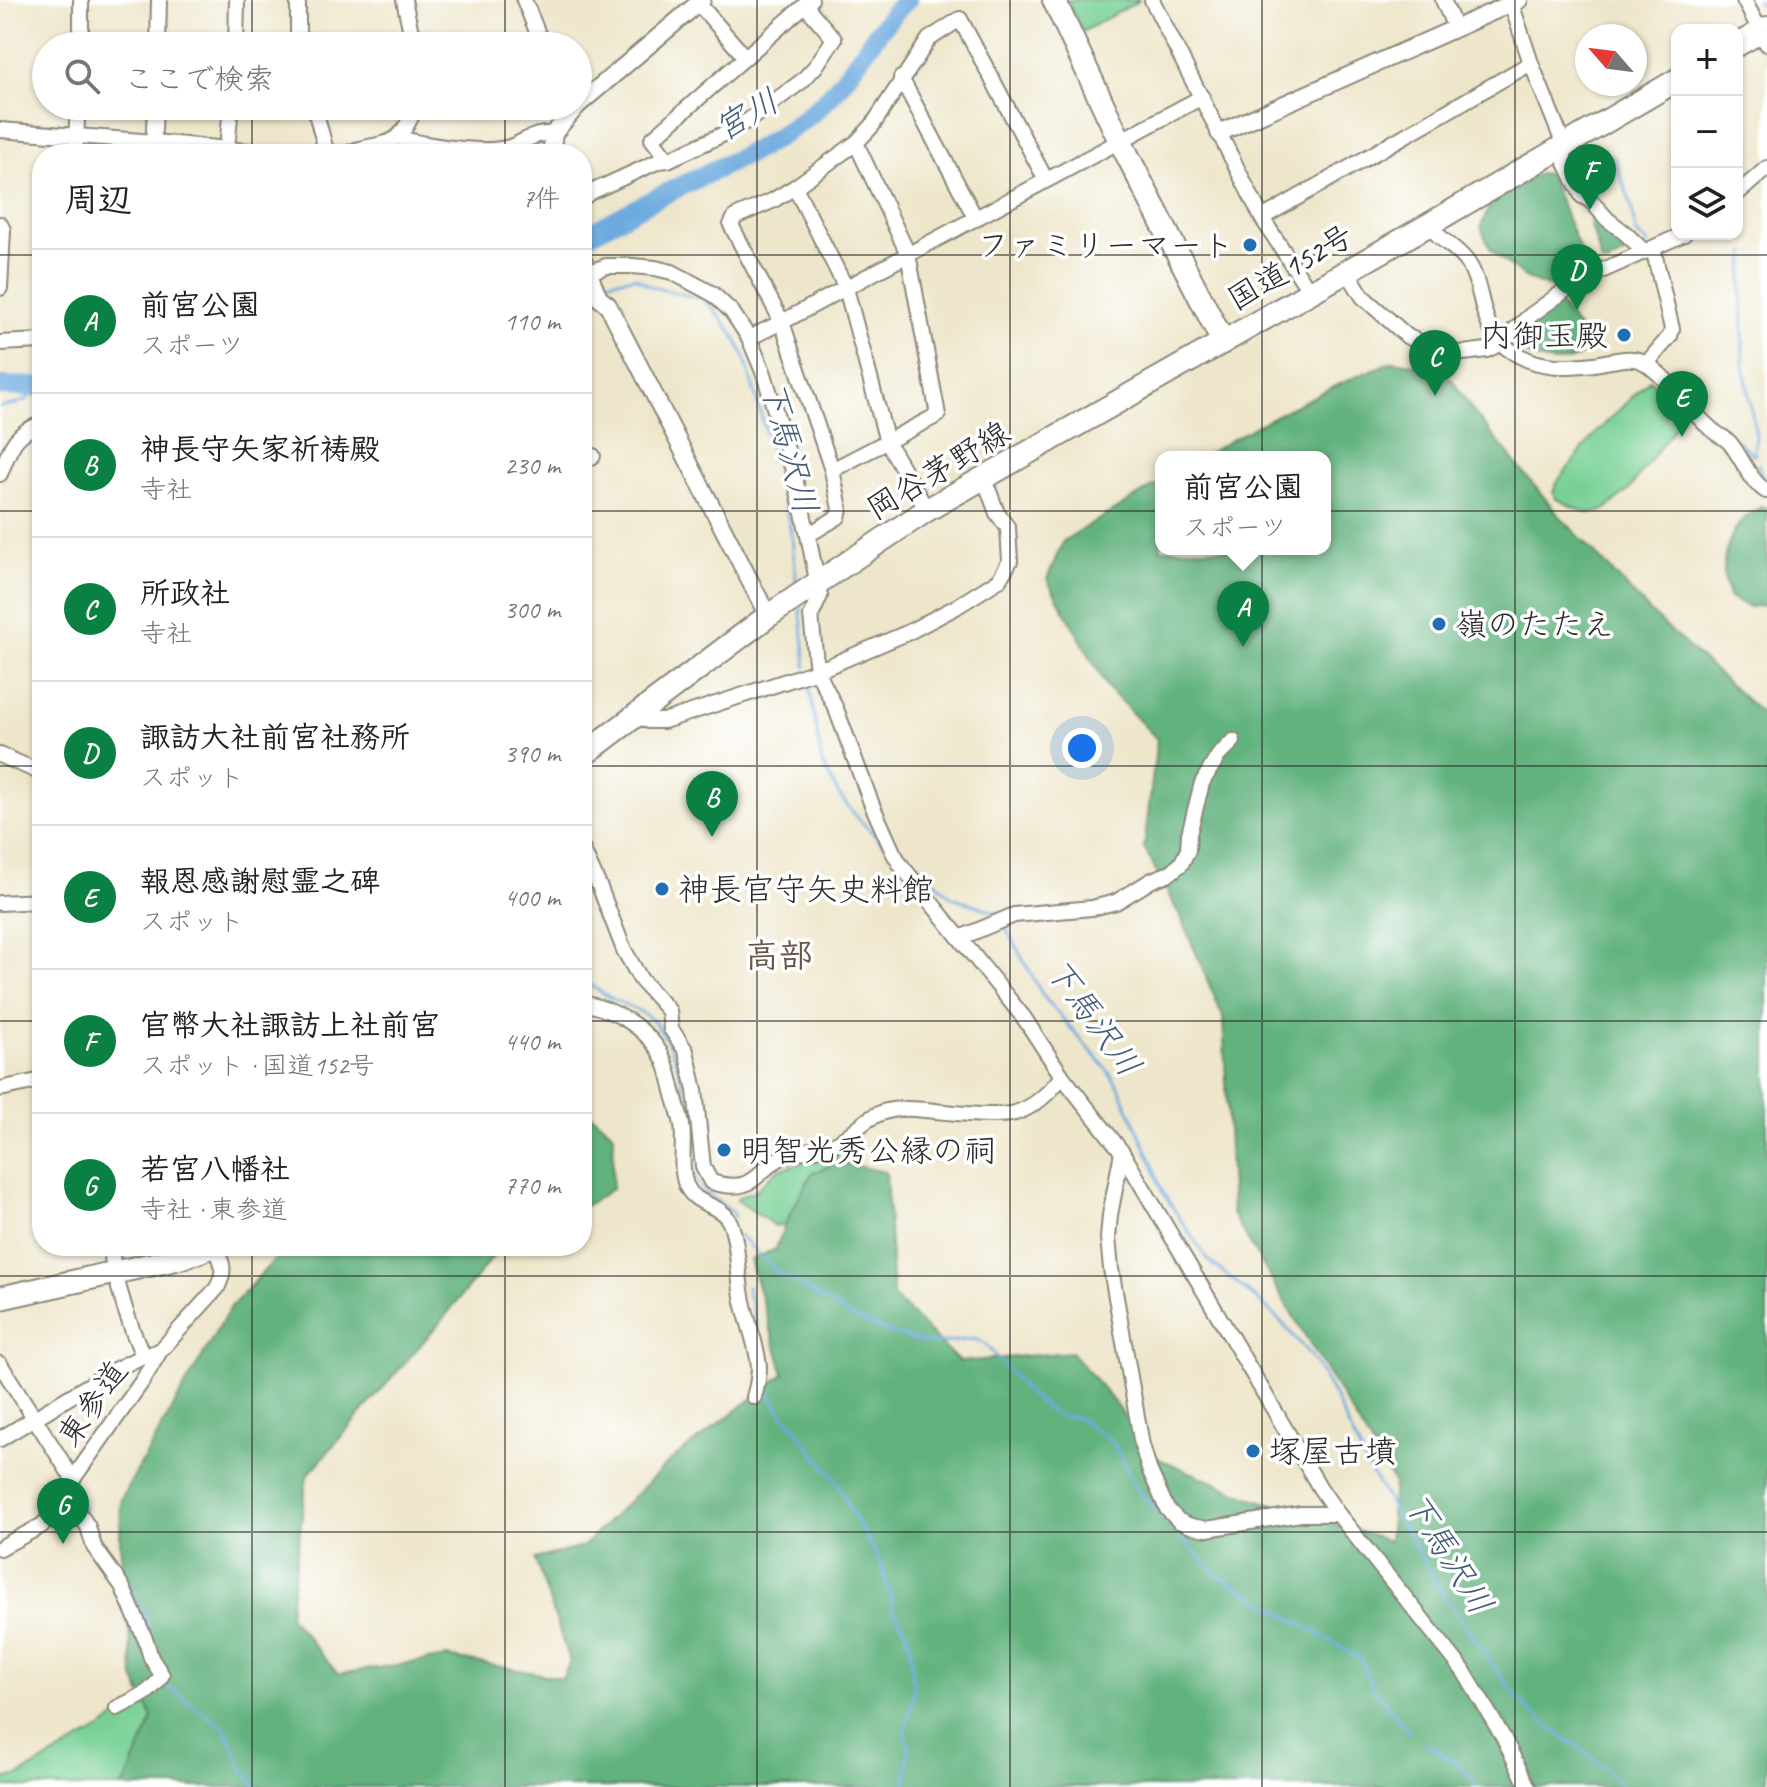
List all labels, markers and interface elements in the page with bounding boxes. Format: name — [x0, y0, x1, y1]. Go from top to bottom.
north arrow — [1575, 24, 1647, 96]
map controls — [1671, 24, 1743, 240]
button: + — [1671, 24, 1743, 96]
search box — [32, 32, 592, 120]
icon: search — [60, 54, 104, 98]
text: ここで検索 — [124, 60, 274, 98]
water label: 宮川 — [706, 79, 786, 150]
button: − — [1671, 96, 1743, 168]
pin: F — [1564, 144, 1616, 210]
button: layers — [1671, 168, 1743, 240]
text: 周辺 — [64, 178, 132, 221]
text: 7件 — [522, 182, 560, 215]
street label: 国道152号 — [1220, 215, 1361, 320]
place label: ファミリーマート — [977, 225, 1234, 266]
marker: ファミリーマート — [1241, 236, 1259, 254]
pin: D — [1551, 244, 1603, 310]
text: 前宮公園 — [140, 286, 260, 324]
text: A — [83, 305, 97, 338]
text: 110 m — [504, 305, 560, 338]
place label: 内御玉殿 — [1480, 315, 1608, 356]
marker: 内御玉殿 — [1615, 326, 1633, 344]
text: スポーツ — [140, 329, 243, 362]
pin: C — [1409, 330, 1461, 396]
pin: E — [1656, 371, 1708, 437]
water label: 下馬沢川 — [751, 376, 828, 518]
street label: 岡谷茅野線 — [859, 412, 1017, 529]
text: 神長守矢家祈祷殿 — [140, 430, 380, 468]
text: B — [83, 449, 97, 482]
text: 230 m — [504, 449, 560, 482]
popup — [1155, 451, 1331, 555]
text: 前宮公園 — [1183, 468, 1303, 506]
text: 寺社 — [140, 473, 192, 506]
text: スポーツ — [1183, 511, 1286, 544]
text: 所政社 — [140, 574, 230, 612]
pin: A — [1217, 581, 1269, 647]
text: C — [84, 593, 96, 626]
text: 300 m — [504, 593, 560, 626]
place label: 嶺のたたえ — [1455, 604, 1615, 645]
marker: 嶺のたたえ — [1430, 615, 1448, 633]
text: 寺社 — [140, 617, 192, 650]
text: 諏訪大社前宮社務所 — [140, 718, 410, 756]
your location — [1062, 728, 1102, 768]
text: D — [82, 737, 98, 770]
text: 390 m — [504, 737, 560, 770]
text: スポット — [140, 761, 244, 794]
pin: B — [686, 771, 738, 837]
text: 報恩感謝慰霊之碑 — [140, 862, 380, 900]
place label: 神長官守矢史料館 — [678, 869, 934, 910]
marker: 神長官守矢史料館 — [653, 880, 671, 898]
text: E — [83, 881, 97, 914]
text: 400 m — [504, 881, 560, 914]
text: スポット — [140, 905, 244, 938]
district label: 高部 — [745, 934, 813, 977]
water label: 下馬沢川 — [1036, 950, 1151, 1085]
text: 官幣大社諏訪上社前宮 — [140, 1006, 440, 1044]
text: F — [84, 1025, 96, 1058]
text: 440 m — [504, 1025, 560, 1058]
text: スポット · 国道152号 — [140, 1049, 375, 1082]
place label: 明智光秀公縁の祠 — [740, 1130, 996, 1171]
marker: 明智光秀公縁の祠 — [715, 1141, 733, 1159]
text: 若宮八幡社 — [140, 1150, 290, 1188]
text: G — [84, 1169, 96, 1202]
text: 770 m — [504, 1169, 560, 1202]
text: 寺社 · 東参道 — [140, 1193, 287, 1226]
street label: 東参道 — [48, 1352, 137, 1454]
place label: 塚屋古墳 — [1269, 1431, 1397, 1472]
marker: 塚屋古墳 — [1244, 1442, 1262, 1460]
pin: G — [37, 1478, 89, 1544]
water label: 下馬沢川 — [1394, 1484, 1503, 1622]

